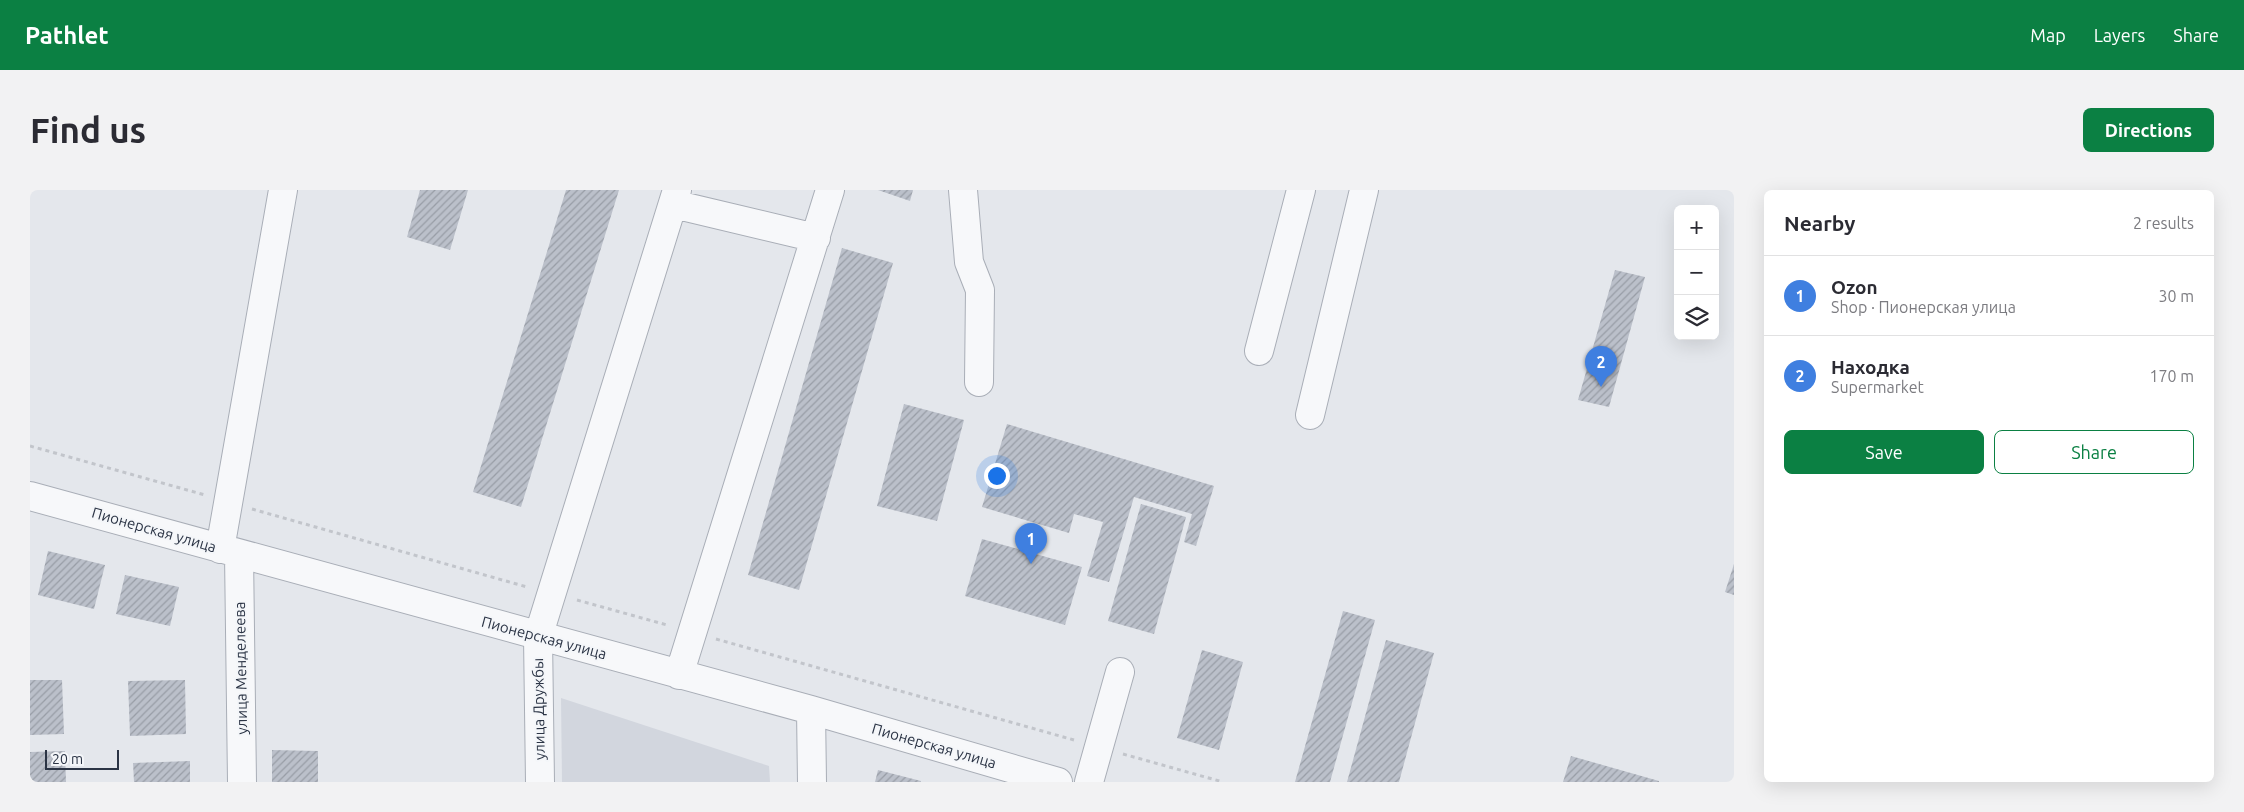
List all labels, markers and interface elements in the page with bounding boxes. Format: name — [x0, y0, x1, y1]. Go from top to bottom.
text: Pathlet — [25, 22, 109, 49]
text: Map — [2030, 25, 2066, 45]
text: Layers — [2094, 25, 2145, 45]
text: Share — [2173, 25, 2219, 45]
button: Directions — [2083, 108, 2214, 152]
text: Find us — [30, 110, 146, 150]
map controls — [1674, 205, 1719, 340]
button: + — [1674, 205, 1719, 250]
text: Nearby — [1784, 211, 1855, 235]
text: 2 results — [2133, 214, 2194, 232]
button: − — [1674, 250, 1719, 295]
text: Ozon — [1831, 276, 1878, 298]
text: 1 — [1795, 287, 1805, 305]
text: 30 m — [2158, 287, 2194, 305]
button: layers — [1674, 295, 1719, 340]
text: Shop · Пионерская улица — [1831, 298, 2016, 316]
pin: 2 — [1585, 346, 1617, 387]
text: Находка — [1831, 356, 1910, 378]
text: 2 — [1795, 367, 1805, 385]
text: 170 m — [2149, 367, 2194, 385]
text: Supermarket — [1831, 378, 1924, 396]
button: Save — [1784, 430, 1984, 474]
button: Share — [1994, 430, 2194, 474]
your location — [984, 463, 1010, 489]
street label: Пионерская улица — [90, 504, 218, 555]
pin: 1 — [1015, 523, 1047, 564]
street label: улица Менделеева — [231, 601, 250, 735]
street label: Пионерская улица — [480, 613, 609, 662]
street label: улица Дружбы — [529, 658, 548, 760]
street label: Пионерская улица — [870, 720, 998, 771]
scale bar — [45, 747, 119, 770]
text: 20 m — [52, 751, 83, 767]

